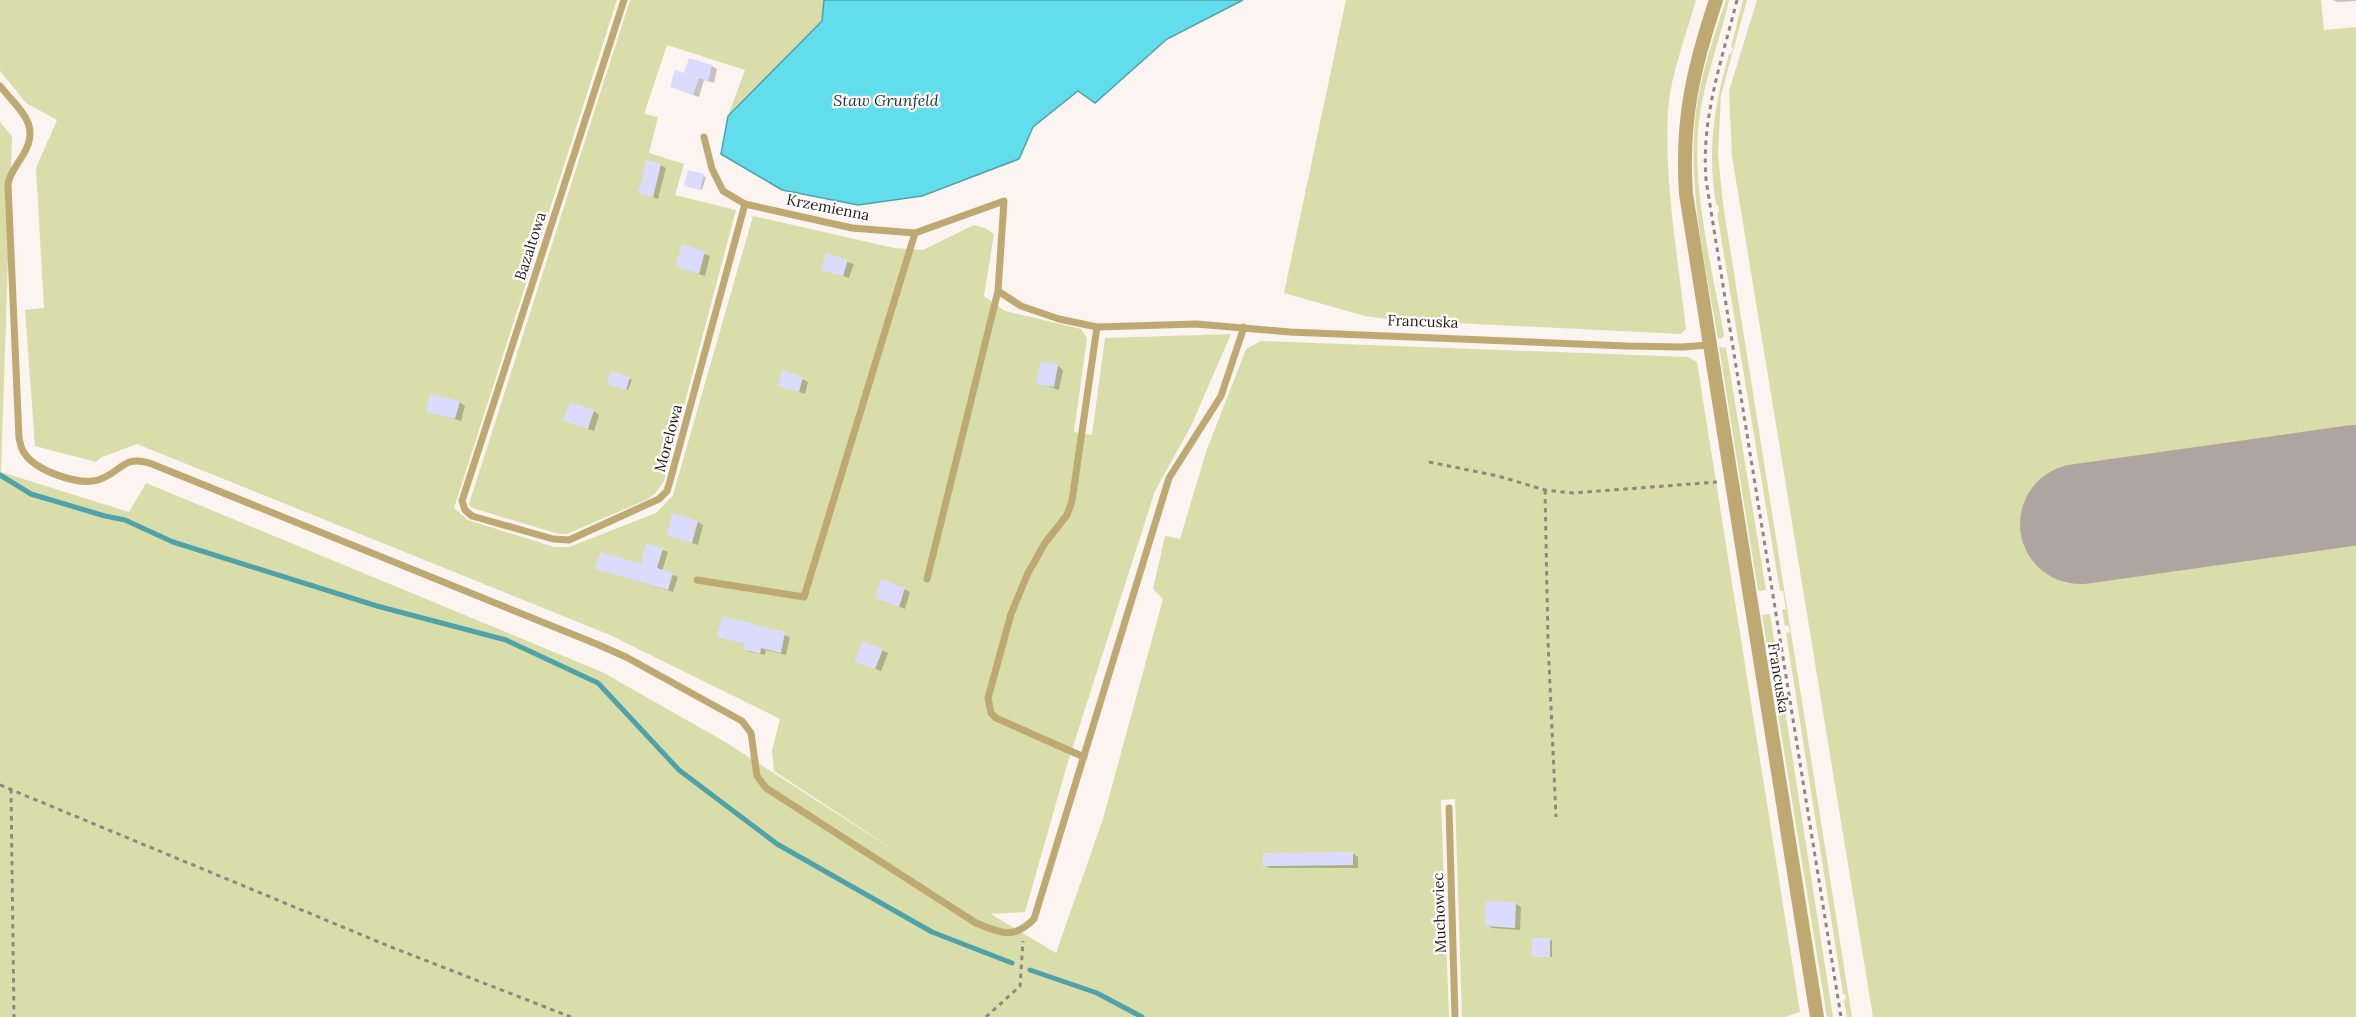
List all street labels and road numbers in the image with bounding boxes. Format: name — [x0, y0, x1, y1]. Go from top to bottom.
street label: Krzemienna — [785, 190, 871, 224]
street label: Bazaltowa — [510, 209, 550, 283]
street label: Francuska — [1387, 310, 1459, 332]
street label: Morelowa — [650, 402, 686, 474]
street label: Francuska — [1764, 641, 1794, 715]
street label: Muchowiec — [1428, 872, 1450, 954]

